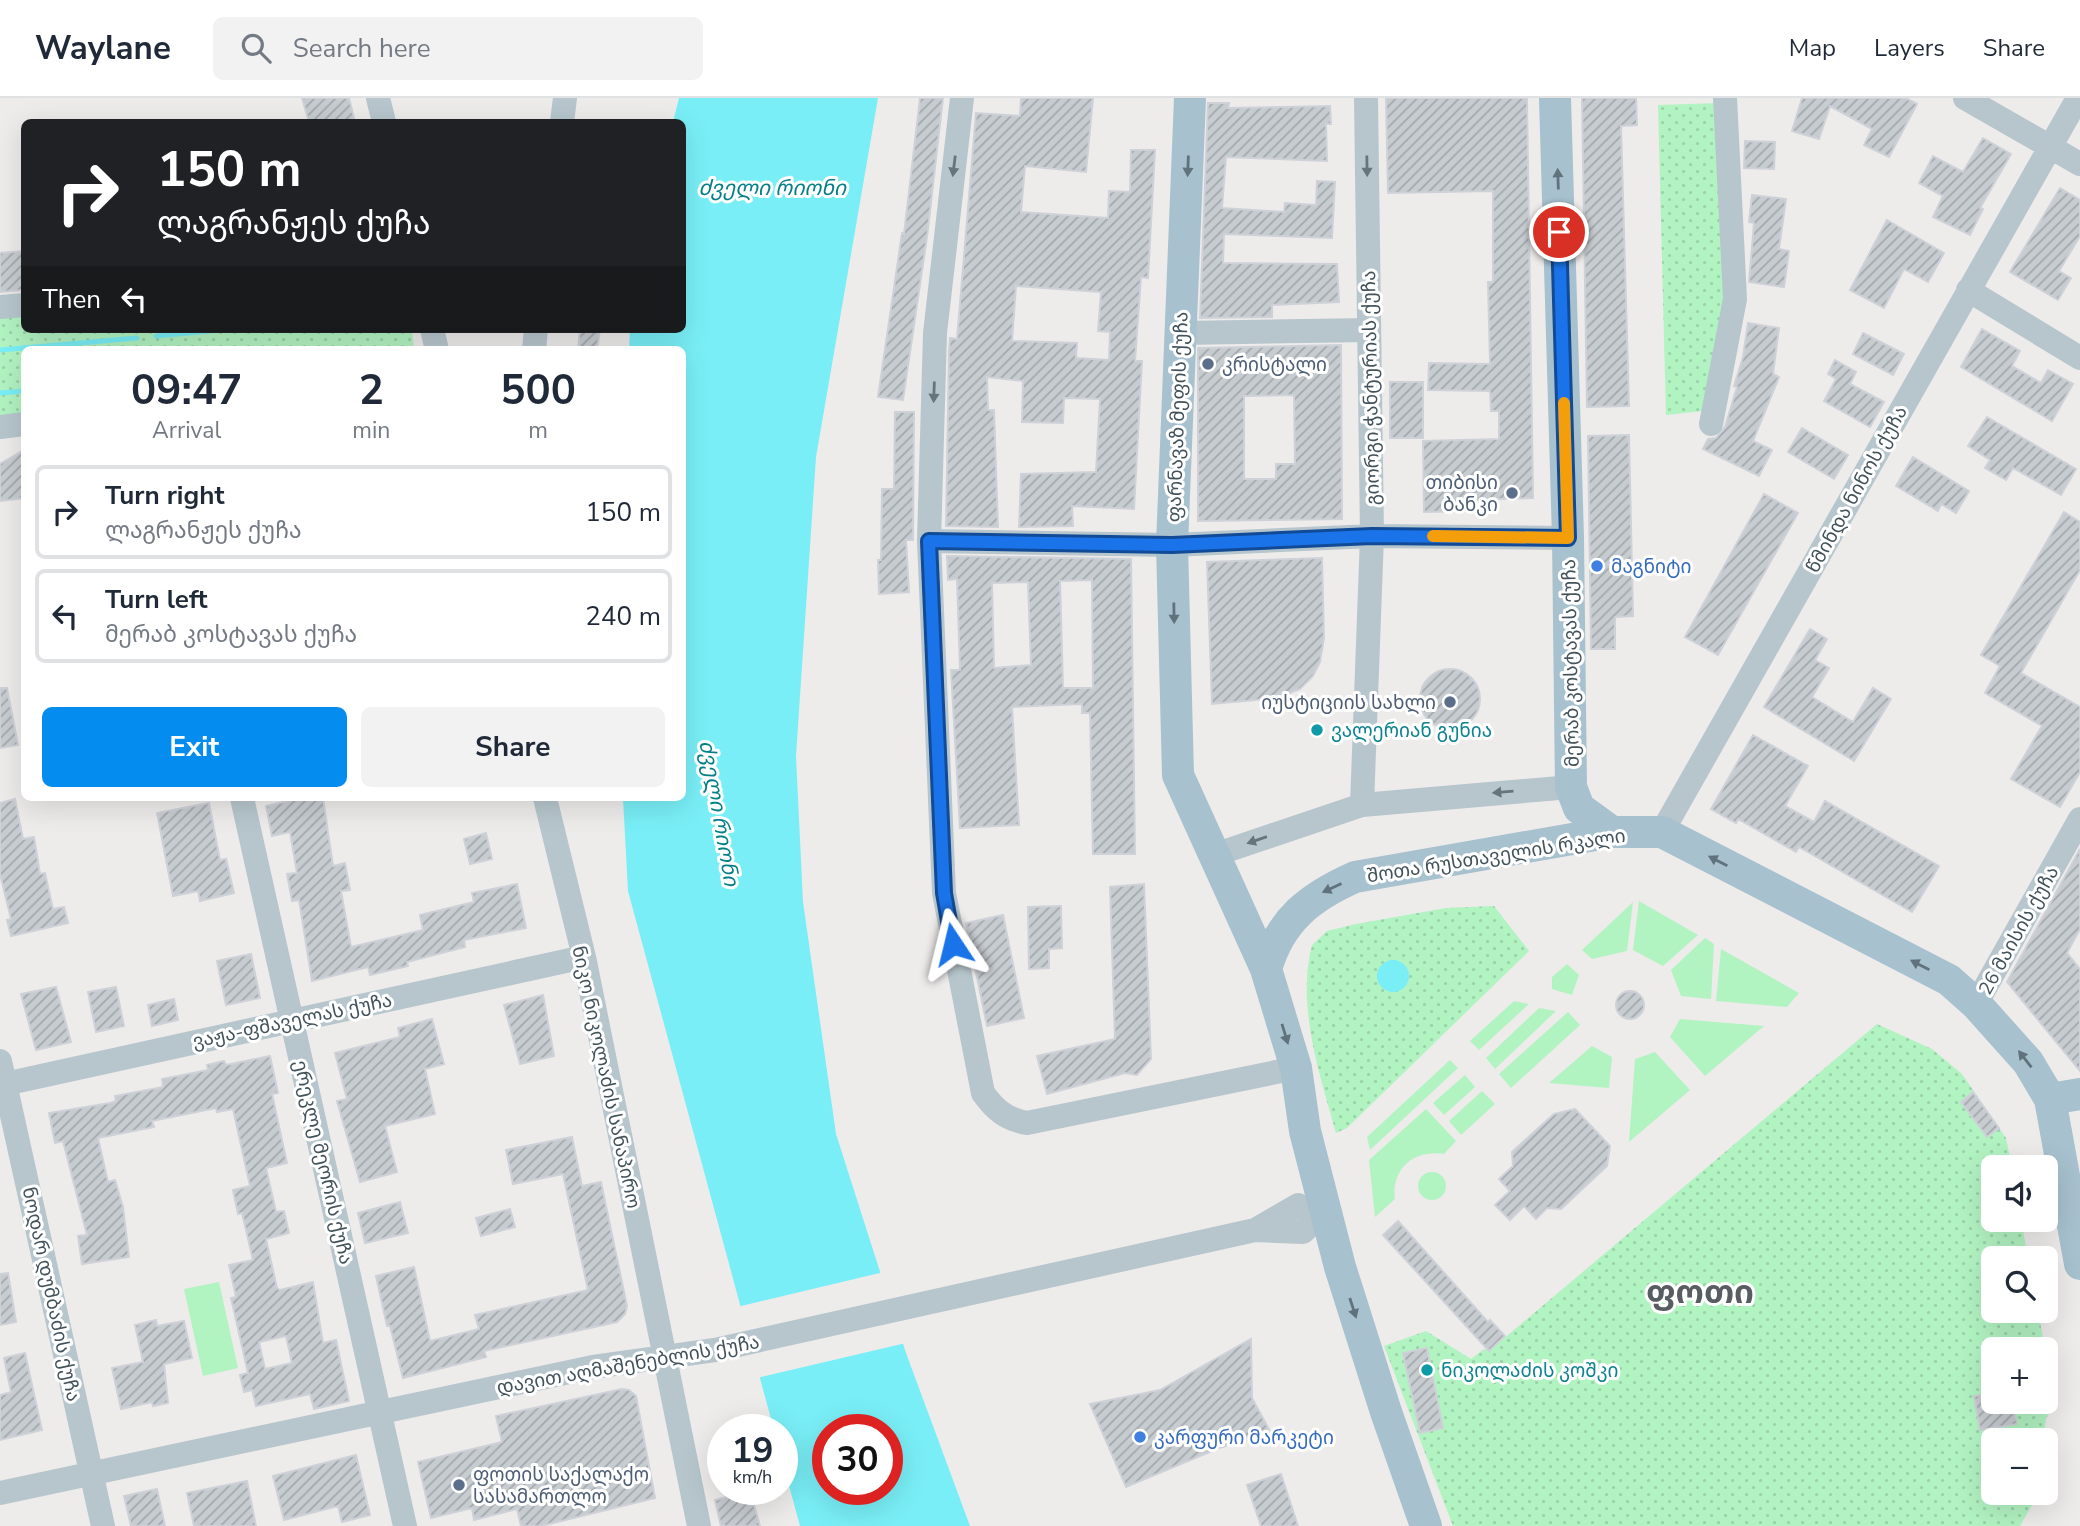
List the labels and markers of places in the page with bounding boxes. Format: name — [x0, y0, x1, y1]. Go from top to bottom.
pin — [1529, 202, 1589, 262]
place label: კრისტალი — [1222, 352, 1327, 378]
marker: კრისტალი — [1200, 356, 1216, 372]
place label: თიბისი ბანკი — [1426, 470, 1498, 518]
marker: თიბისი ბანკი — [1504, 485, 1520, 501]
place label: მაგნიტი — [1611, 554, 1691, 580]
marker: მაგნიტი — [1589, 558, 1605, 574]
place label: იუსტიციის სახლი — [1261, 690, 1436, 716]
marker: იუსტიციის სახლი — [1442, 694, 1458, 710]
place label: ვალერიან გუნია — [1331, 718, 1492, 744]
marker: ვალერიან გუნია — [1309, 722, 1325, 738]
place label: ნიკოლაძის კოშკი — [1441, 1358, 1619, 1384]
marker: ნიკოლაძის კოშკი — [1419, 1362, 1435, 1378]
place label: კარფური მარკეტი — [1154, 1425, 1334, 1451]
marker: კარფური მარკეტი — [1132, 1429, 1148, 1445]
place label: ფოთის საქალაქო სასამართლო — [473, 1462, 649, 1510]
marker: ფოთის საქალაქო სასამართლო — [451, 1477, 467, 1493]

